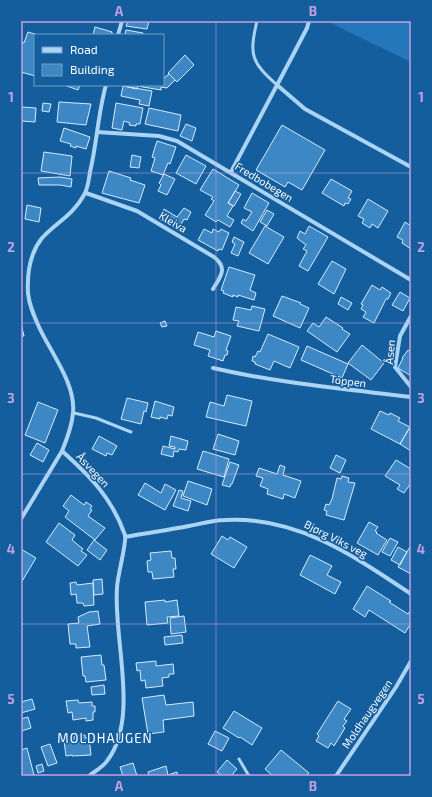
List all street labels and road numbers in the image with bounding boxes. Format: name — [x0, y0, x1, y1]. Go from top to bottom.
street label: Fredbobegen — [233, 159, 296, 204]
street label: Kleiva — [157, 208, 190, 235]
street label: Åsen — [382, 339, 397, 365]
street label: Toppen — [329, 372, 367, 389]
street label: Åsvegen — [74, 450, 113, 490]
street label: Bjørg Viks veg — [302, 517, 370, 561]
street label: Moldhaugvegen — [339, 677, 394, 751]

